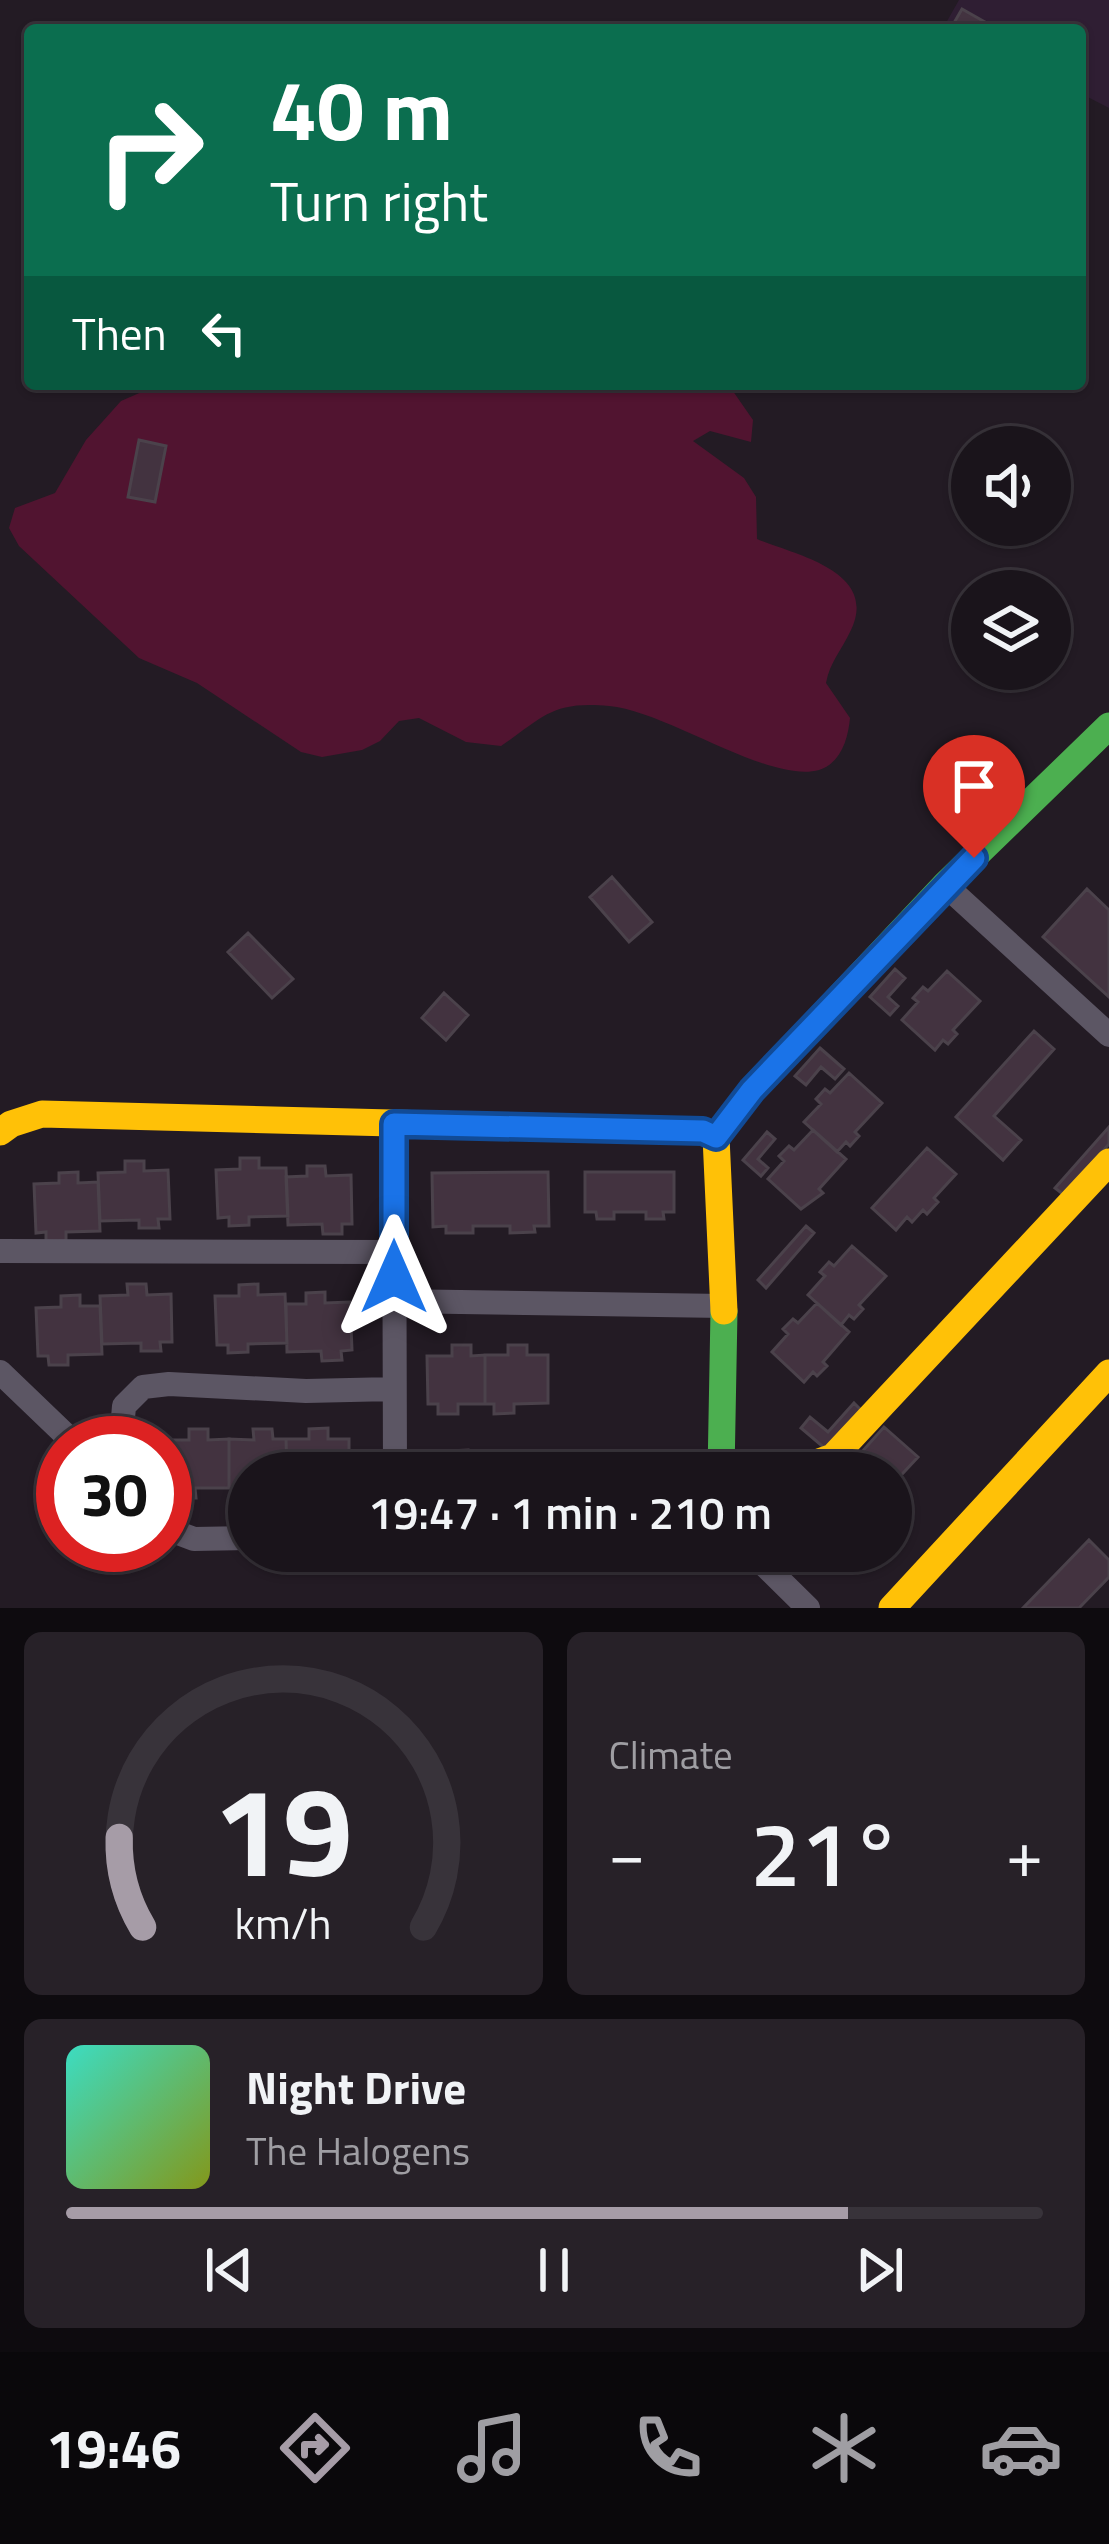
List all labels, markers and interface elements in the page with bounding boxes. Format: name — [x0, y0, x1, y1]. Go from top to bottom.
text: 40 m — [270, 45, 453, 173]
icon: right — [72, 72, 228, 228]
text: Turn right — [270, 160, 488, 242]
text: Then — [72, 299, 167, 367]
icon: left — [191, 300, 257, 366]
map controls — [951, 426, 1071, 690]
button: sound — [951, 426, 1071, 546]
button: layers — [951, 570, 1071, 690]
pin — [923, 735, 1025, 858]
icon: arrive — [941, 753, 1007, 819]
position arrow — [331, 1214, 457, 1340]
speed limit sign: 30 — [36, 1416, 192, 1572]
text: 19:47 · 1 min · 210 m — [368, 1478, 772, 1546]
text: Climate — [609, 1725, 733, 1784]
text: 19 — [213, 1735, 353, 1924]
text: 21° — [750, 1784, 901, 1921]
text: − — [609, 1802, 645, 1903]
text: + — [1006, 1802, 1043, 1903]
text: km/h — [235, 1889, 332, 1955]
text: Night Drive — [246, 2053, 466, 2121]
text: The Halogens — [246, 2121, 470, 2180]
icon: previous — [196, 2237, 262, 2303]
icon: pause — [521, 2237, 587, 2303]
icon: next — [847, 2237, 913, 2303]
icon: directions — [273, 2406, 357, 2490]
icon: music — [450, 2406, 534, 2490]
icon: phone — [626, 2406, 710, 2490]
icon: climate — [802, 2406, 886, 2490]
icon: car — [979, 2406, 1063, 2490]
text: 19:46 — [46, 2407, 181, 2489]

